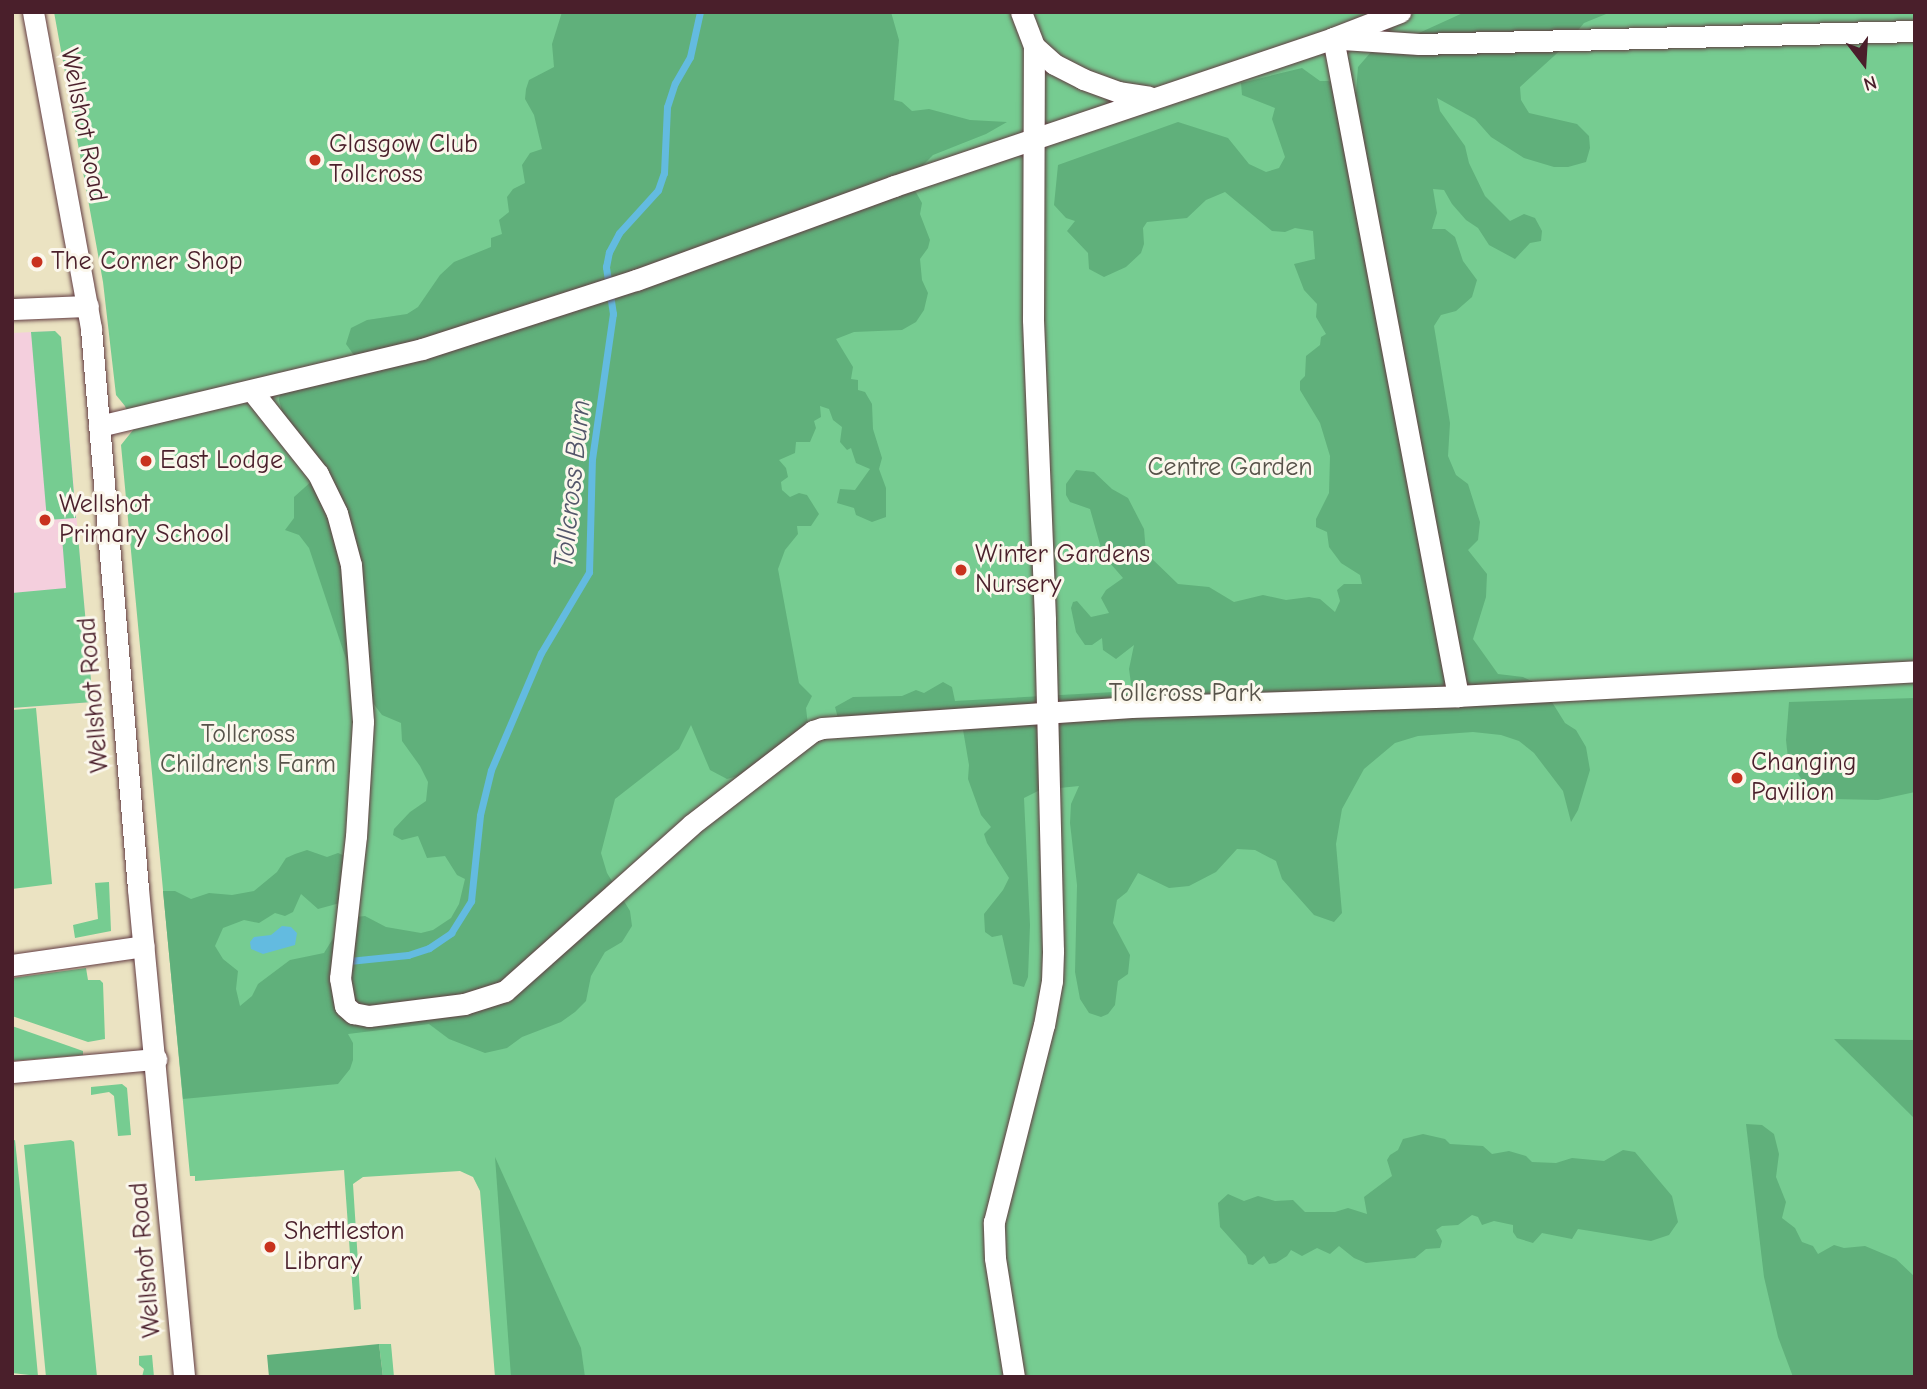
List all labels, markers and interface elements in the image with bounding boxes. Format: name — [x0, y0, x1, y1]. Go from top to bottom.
north arrow — [1829, 28, 1899, 98]
street label: Wellshot Road — [53, 46, 113, 204]
text: N — [1861, 71, 1879, 95]
place label: Glasgow Club Tollcross — [329, 129, 478, 190]
marker: Glasgow Club Tollcross — [307, 152, 323, 168]
place label: The Corner Shop — [51, 246, 243, 278]
marker: The Corner Shop — [29, 254, 45, 270]
water label: Tollcross Burn — [546, 398, 598, 570]
place label: East Lodge — [160, 445, 283, 477]
park label: Centre Garden — [1147, 452, 1313, 484]
marker: East Lodge — [138, 453, 154, 469]
place label: Wellshot Primary School — [59, 489, 229, 550]
marker: Wellshot Primary School — [37, 512, 53, 528]
place label: Winter Gardens Nursery — [975, 539, 1150, 600]
marker: Winter Gardens Nursery — [953, 562, 969, 578]
street label: Wellshot Road — [72, 616, 116, 774]
park label: Tollcross Park — [1109, 678, 1261, 710]
park label: Tollcross Children's Farm — [160, 719, 336, 780]
place label: Changing Pavilion — [1751, 747, 1857, 808]
marker: Changing Pavilion — [1729, 770, 1745, 786]
street label: Wellshot Road — [124, 1181, 168, 1339]
place label: Shettleston Library — [284, 1216, 405, 1278]
marker: Shettleston Library — [262, 1239, 278, 1255]

